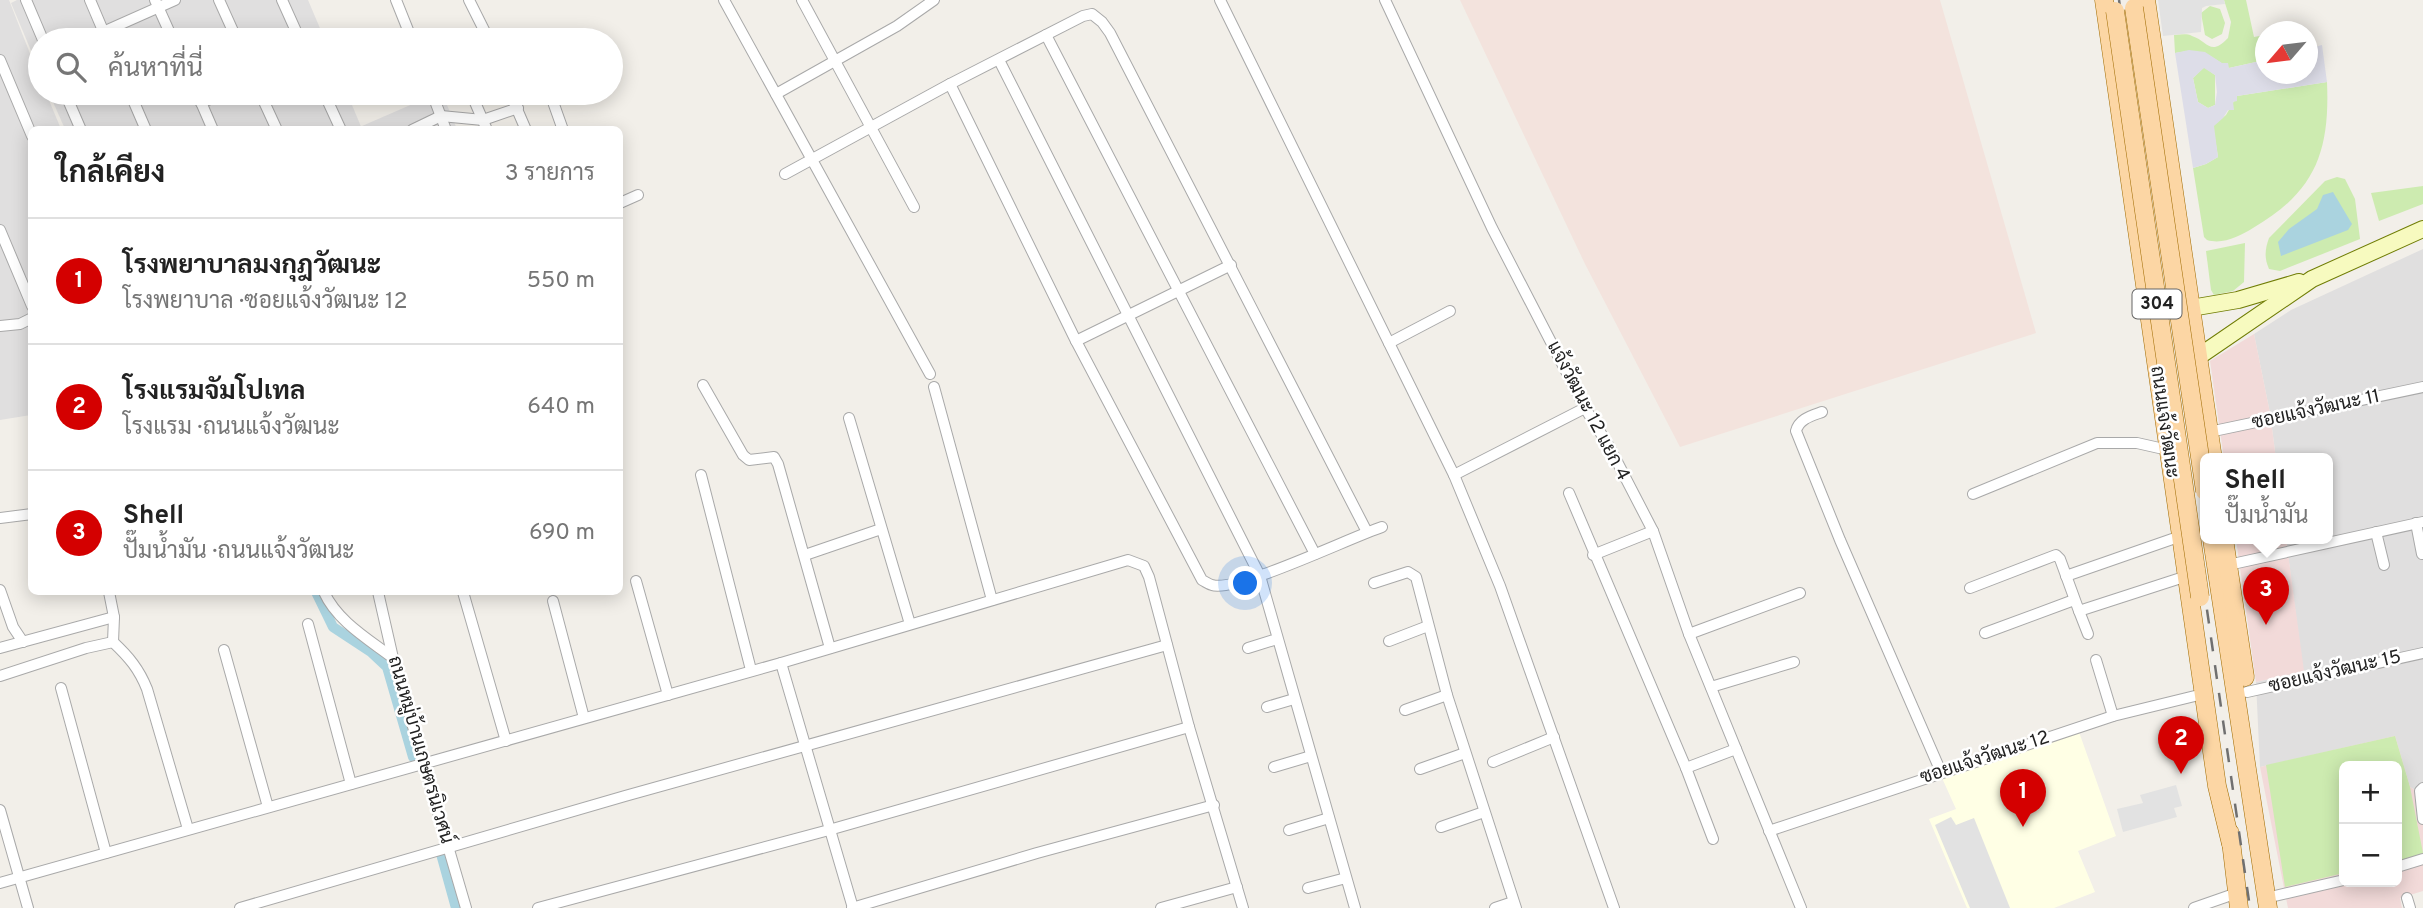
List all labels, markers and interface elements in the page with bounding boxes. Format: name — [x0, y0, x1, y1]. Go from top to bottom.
north arrow — [2255, 21, 2318, 84]
search box — [28, 28, 623, 105]
icon: search — [52, 48, 90, 86]
text: ค้นหาที่นี่ — [108, 53, 203, 86]
text: ใกล้เคียง — [56, 156, 165, 193]
text: 3 รายการ — [505, 160, 595, 189]
text: โรงพยาบาลมงกุฎวัฒนะ — [123, 250, 381, 283]
text: 1 — [74, 267, 84, 296]
text: 550 m — [527, 267, 595, 296]
text: โรงพยาบาล · ซอยแจ้งวัฒนะ 12 — [123, 288, 408, 317]
road number: 304 — [2132, 290, 2182, 318]
street label: แจ้งวัฒนะ 12 แยก 4 — [1541, 337, 1636, 485]
street label: ถนนแจ้งวัฒนะ — [2144, 364, 2185, 480]
text: โรงแรมจัมโปเทล — [123, 376, 305, 409]
street label: ซอยแจ้งวัฒนะ 11 — [2250, 384, 2382, 435]
text: 2 — [72, 393, 86, 422]
text: 640 m — [527, 393, 595, 422]
text: โรงแรม · ถนนแจ้งวัฒนะ — [123, 414, 340, 443]
popup — [2200, 453, 2333, 544]
text: Shell — [2225, 465, 2286, 498]
text: Shell — [123, 500, 184, 533]
text: ปั๊มน้ำมัน — [2225, 503, 2308, 532]
text: 3 — [72, 519, 86, 548]
text: 690 m — [529, 519, 595, 548]
text: ปั๊มน้ำมัน · ถนนแจ้งวัฒนะ — [123, 538, 355, 567]
your location — [1228, 566, 1262, 600]
pin: 3 — [2243, 567, 2289, 625]
street label: ซอยแจ้งวัฒนะ 15 — [2266, 644, 2403, 699]
street label: ถนนหมู่บ้านเกษตรนิเวศน์ — [382, 653, 460, 847]
pin: 2 — [2158, 716, 2204, 774]
street label: ซอยแจ้งวัฒนะ 12 — [1917, 725, 2053, 790]
map controls — [2339, 761, 2402, 887]
button: + — [2339, 761, 2402, 824]
pin: 1 — [2000, 769, 2046, 827]
button: − — [2339, 824, 2402, 887]

